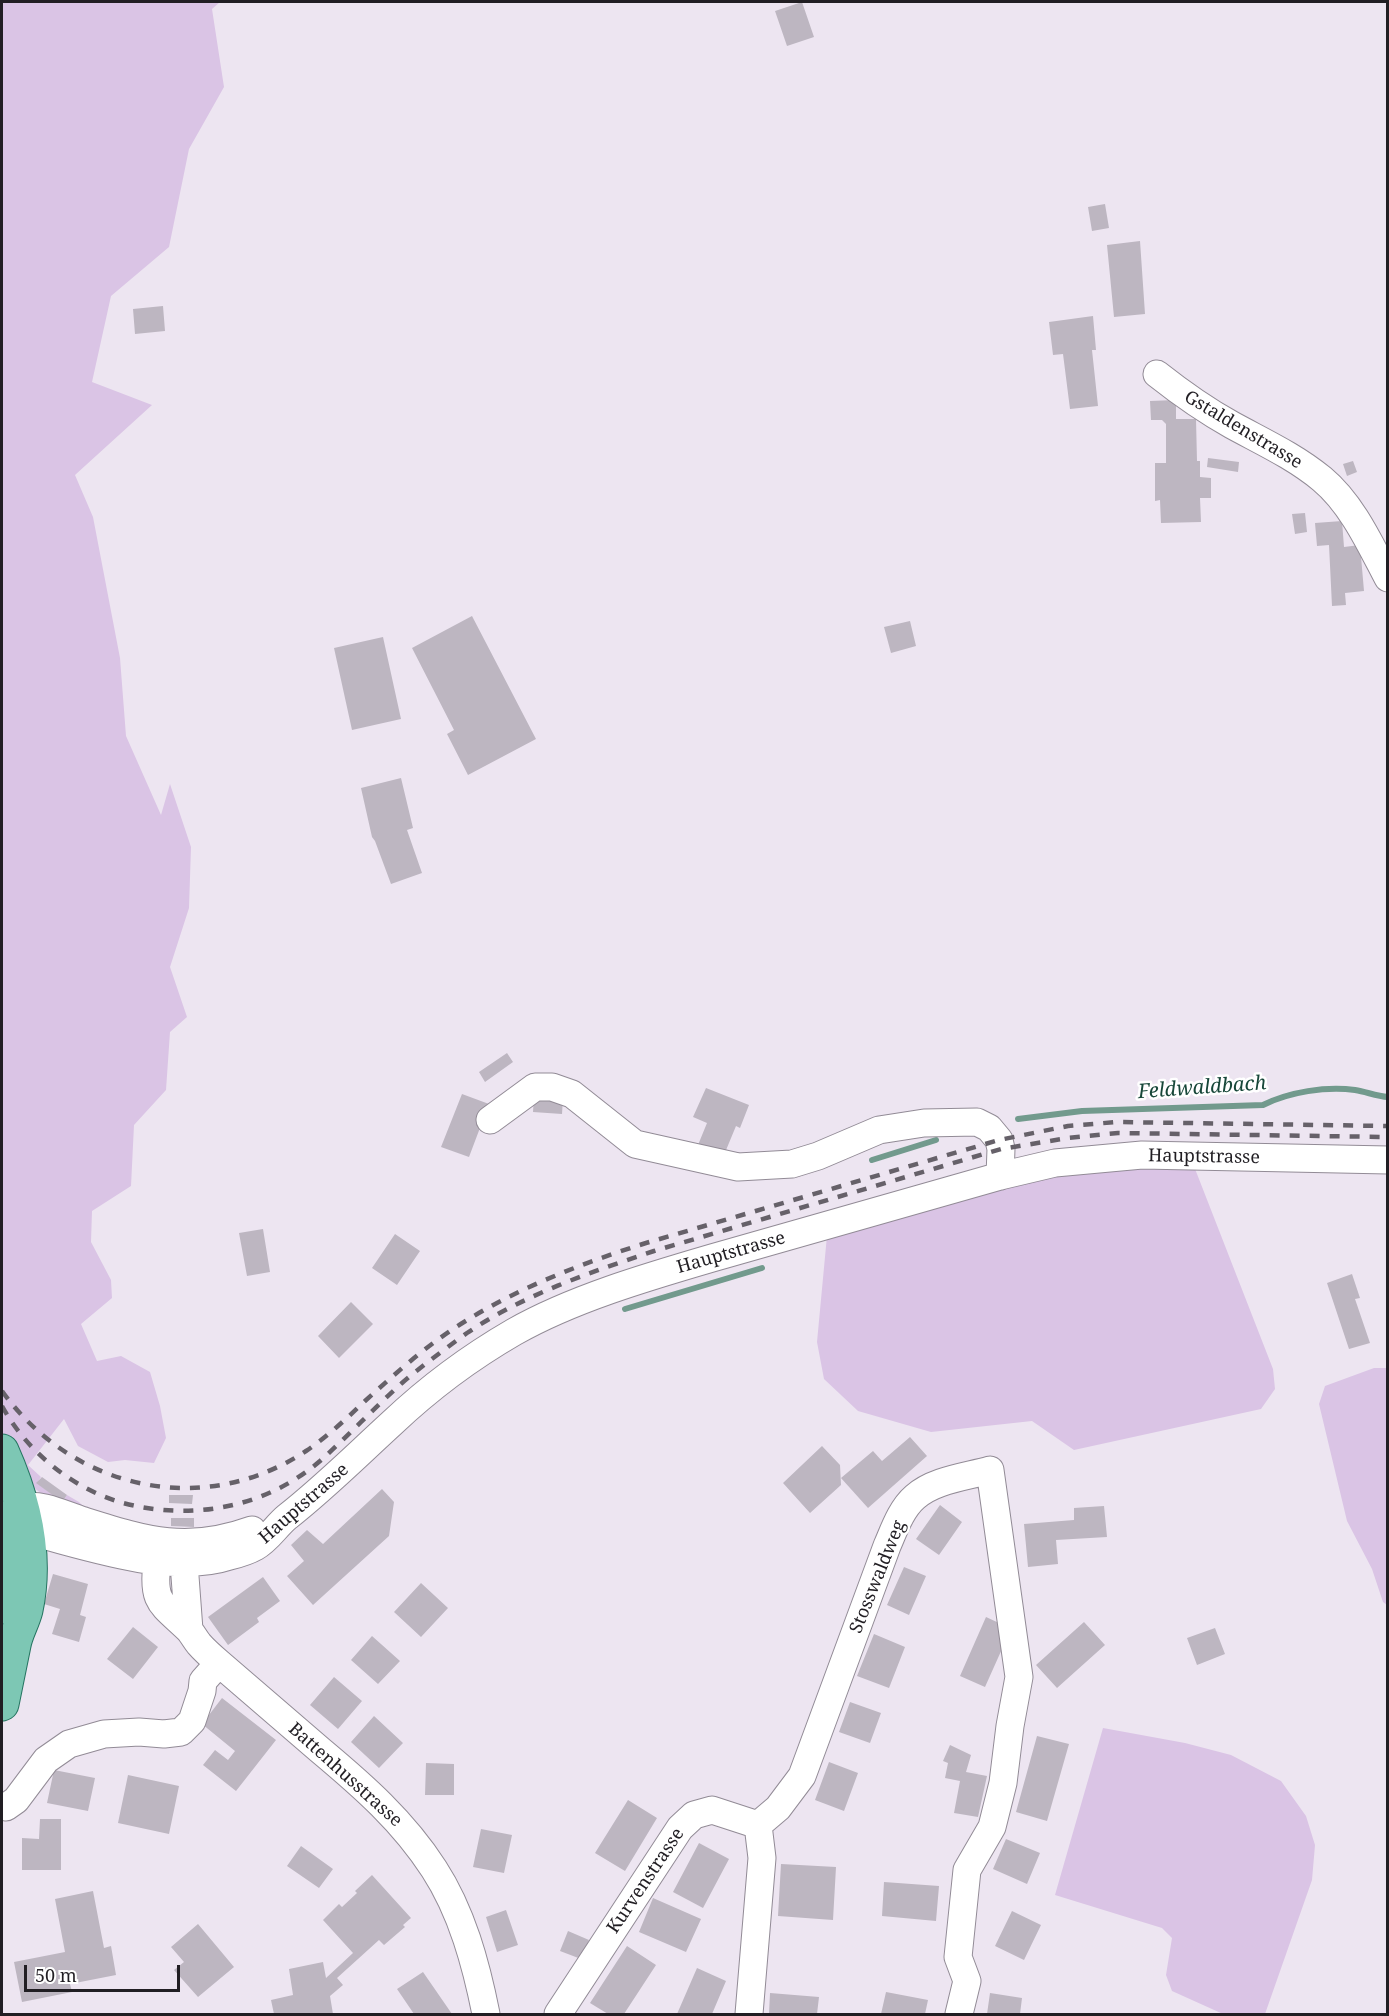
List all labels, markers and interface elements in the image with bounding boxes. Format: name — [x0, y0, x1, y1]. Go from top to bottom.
street label: Gstaldenstrasse — [1180, 386, 1306, 474]
water label: Feldwaldbach — [1137, 1072, 1267, 1104]
street label: Hauptstrasse — [1148, 1145, 1260, 1169]
street label: Hauptstrasse — [674, 1227, 788, 1279]
street label: Hauptstrasse — [255, 1459, 353, 1549]
street label: Stosswaldweg — [846, 1517, 910, 1637]
street label: Battenhusstrasse — [284, 1718, 406, 1832]
street label: Kurvenstrasse — [603, 1824, 689, 1938]
scale bar — [27, 1953, 183, 1991]
text: 50 m — [35, 1963, 77, 1987]

